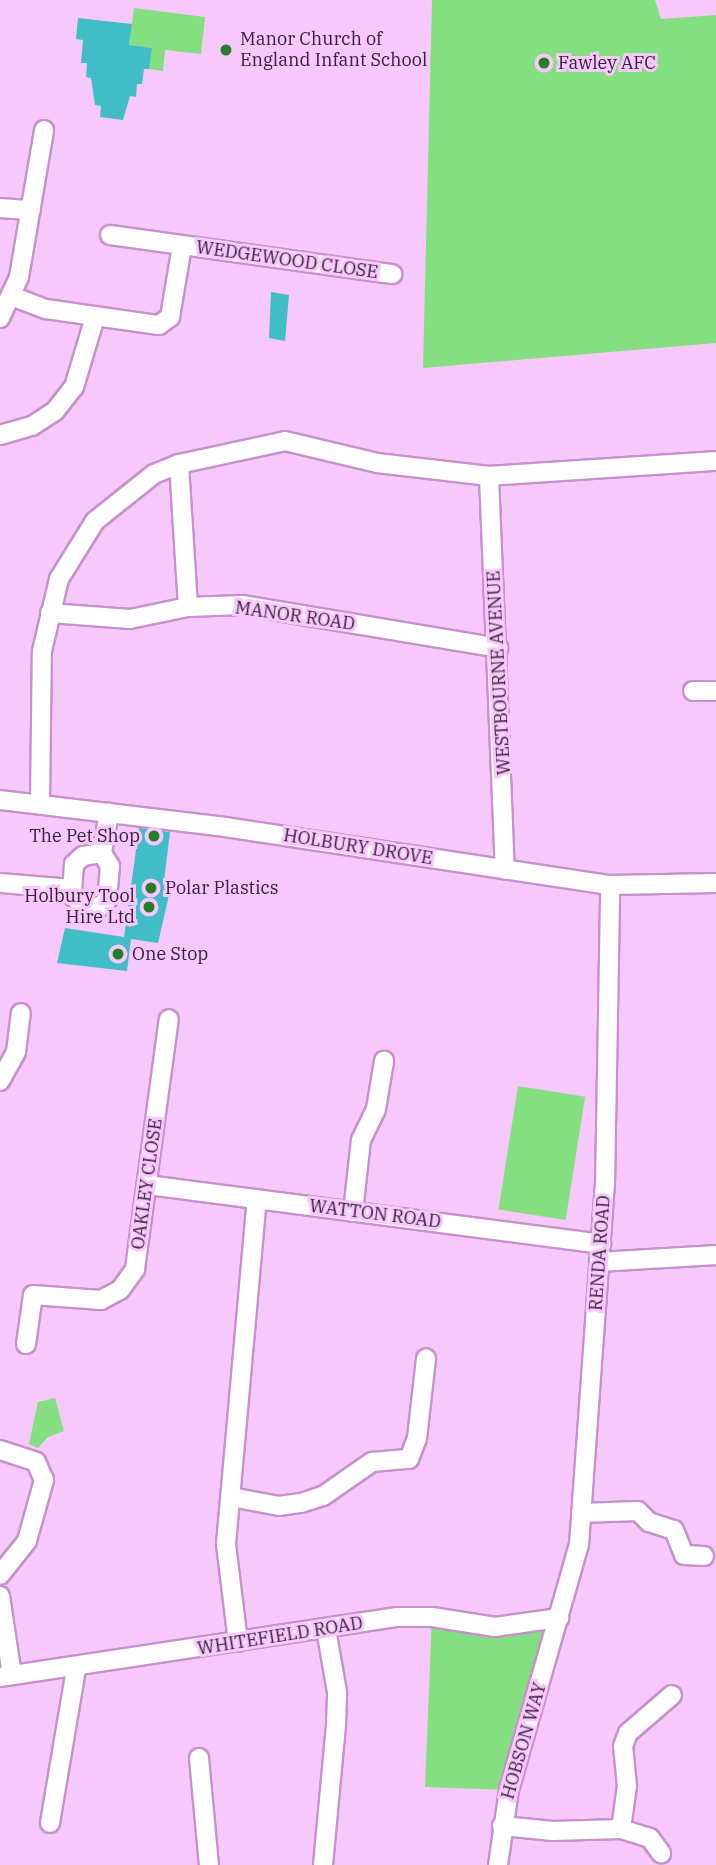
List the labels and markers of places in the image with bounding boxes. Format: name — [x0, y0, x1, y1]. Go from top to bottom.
place label: Manor Church of England Infant School — [240, 29, 427, 72]
marker: Manor Church of England Infant School — [218, 42, 234, 58]
place label: Fawley AFC — [558, 52, 656, 74]
marker: Fawley AFC — [536, 55, 552, 71]
place label: The Pet Shop — [29, 825, 140, 847]
marker: The Pet Shop — [146, 828, 162, 844]
place label: Polar Plastics — [165, 877, 279, 899]
marker: Polar Plastics — [143, 880, 159, 896]
place label: Holbury Tool Hire Ltd — [24, 886, 135, 928]
marker: Holbury Tool Hire Ltd — [141, 899, 157, 915]
place label: One Stop — [132, 943, 208, 965]
marker: One Stop — [110, 946, 126, 962]

